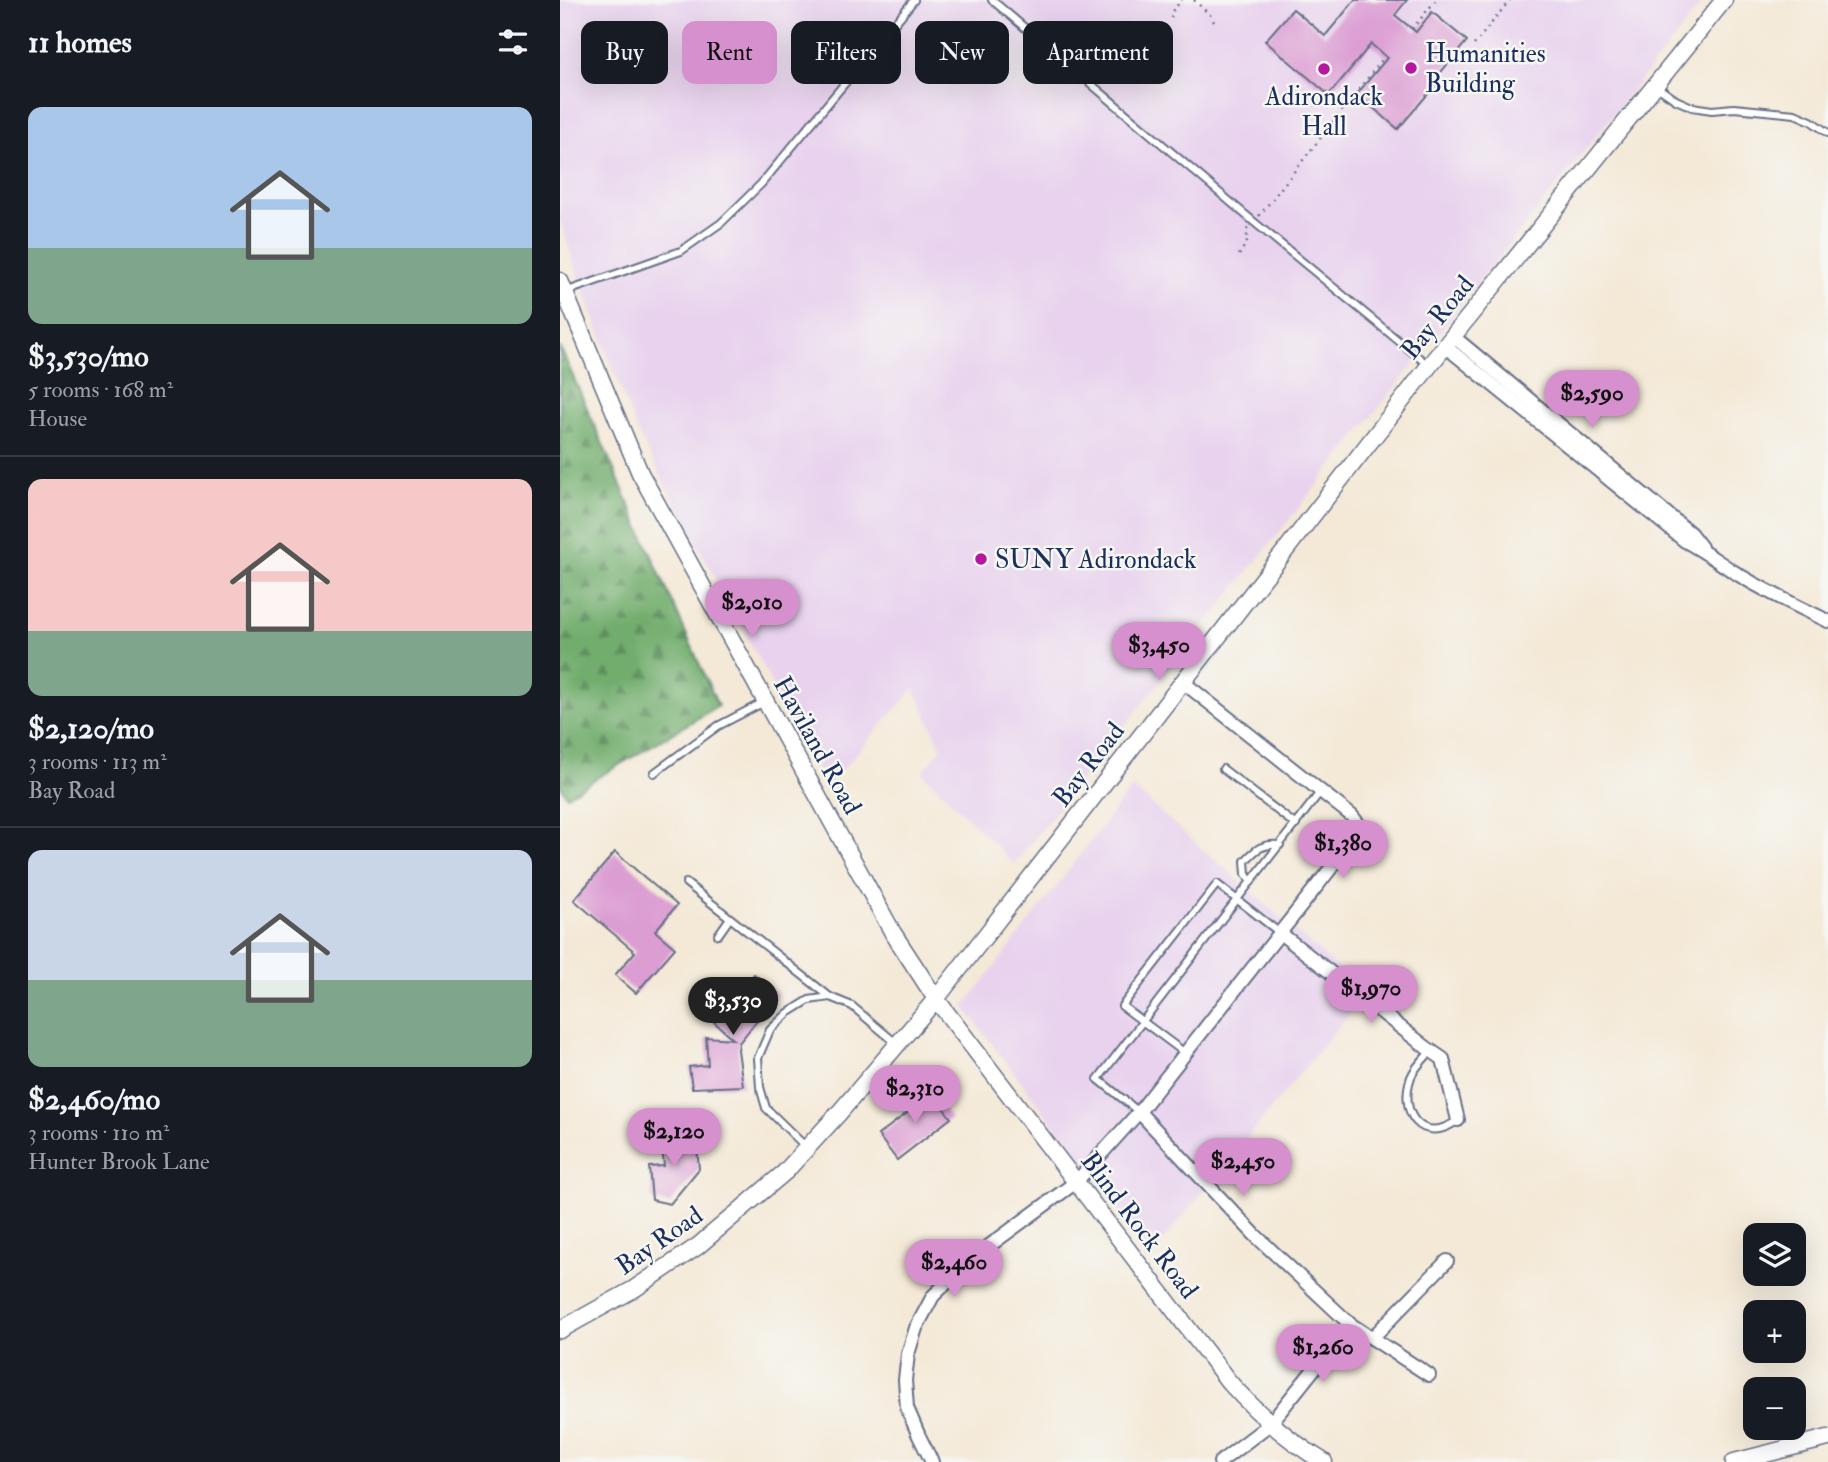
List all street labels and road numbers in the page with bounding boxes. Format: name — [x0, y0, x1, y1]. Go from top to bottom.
street label: Bay Road — [1394, 269, 1481, 366]
street label: Haviland Road — [766, 671, 868, 820]
street label: Bay Road — [1046, 716, 1132, 813]
street label: Blind Rock Road — [1074, 1146, 1205, 1306]
street label: Bay Road — [610, 1199, 709, 1282]

